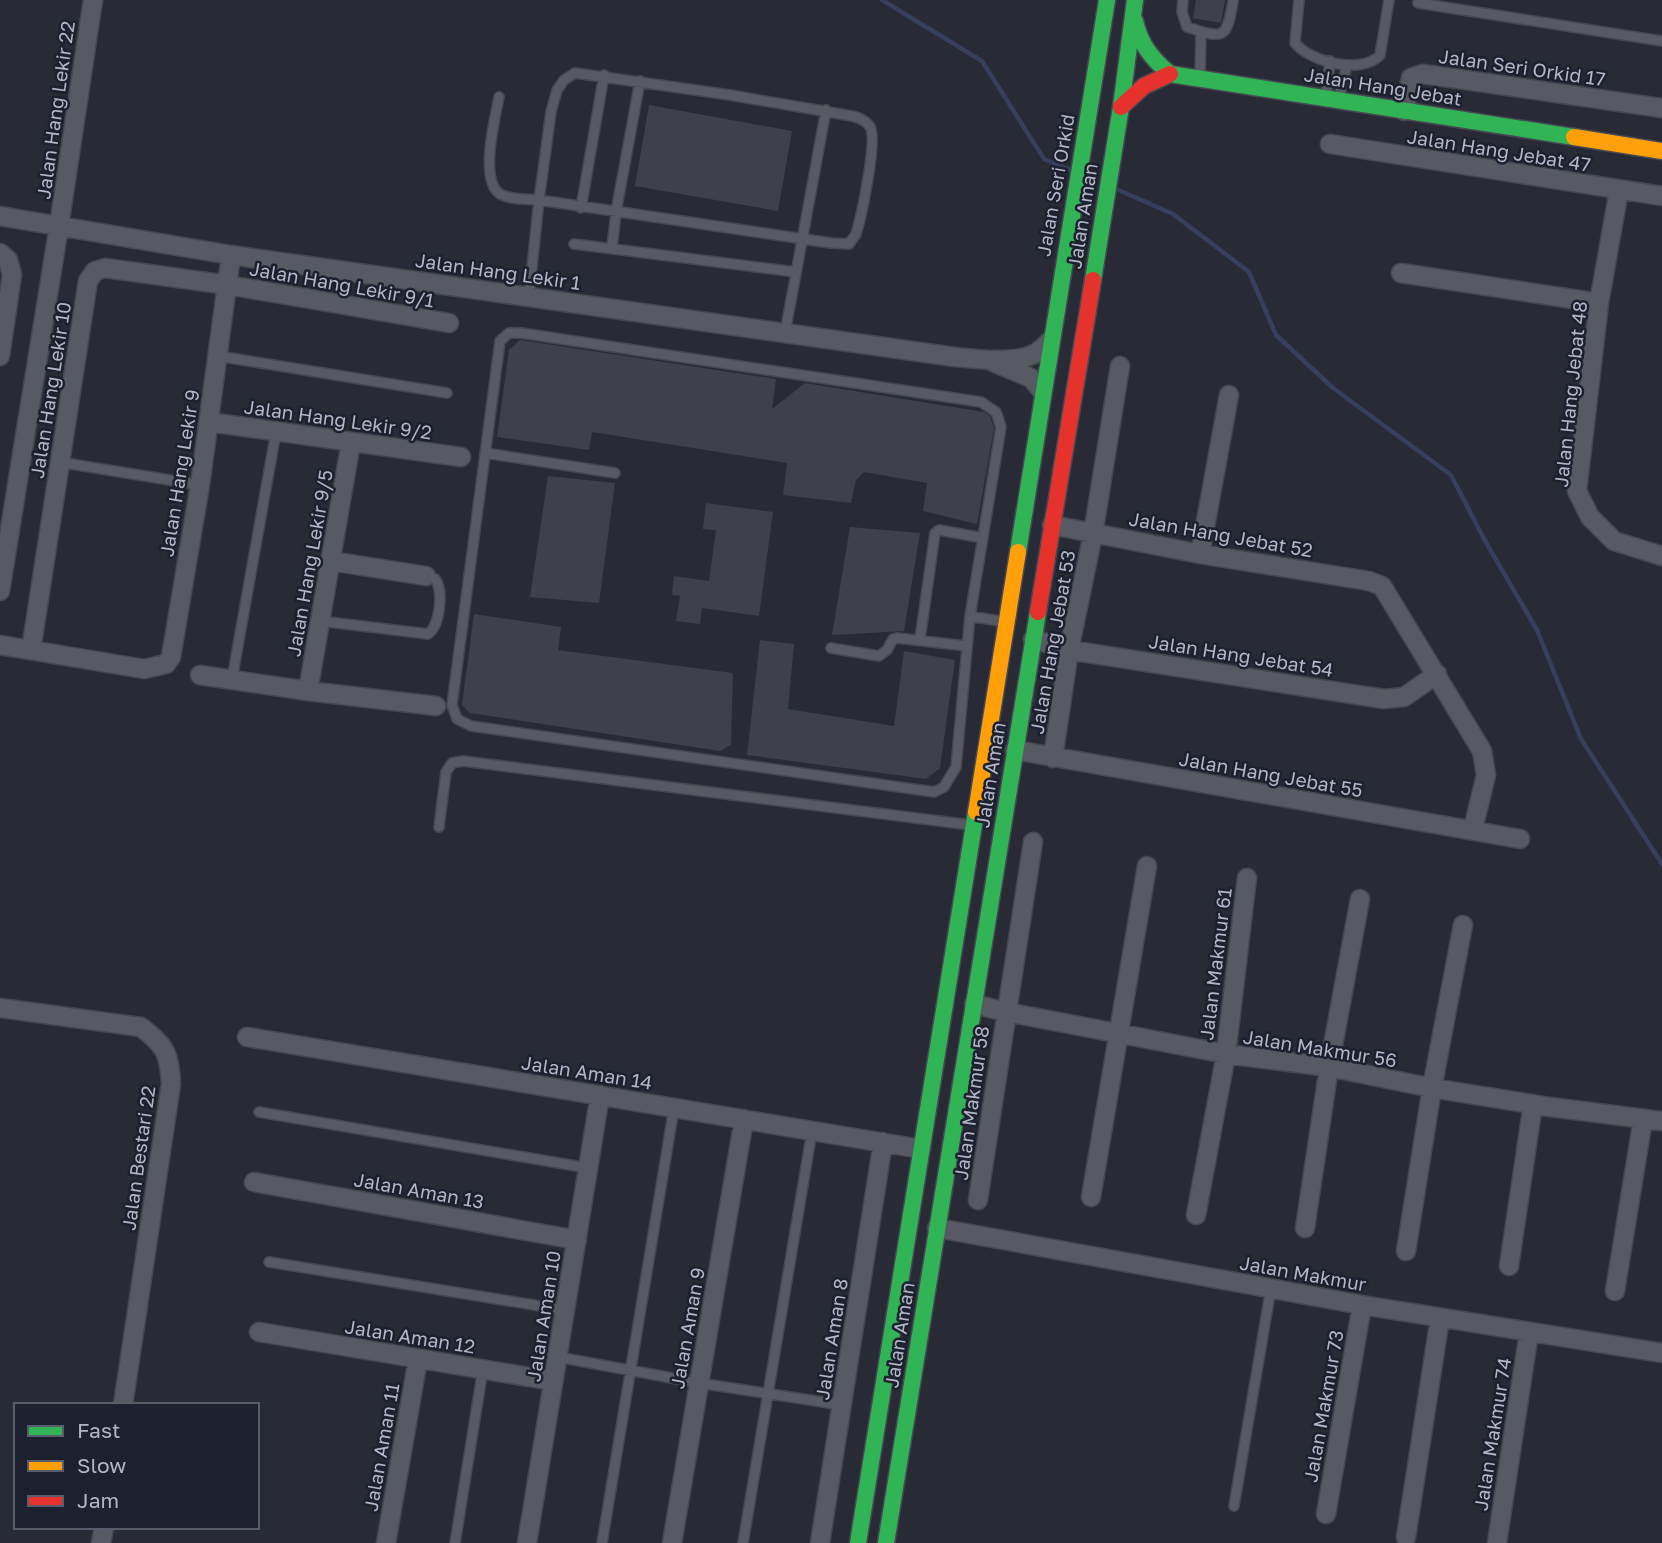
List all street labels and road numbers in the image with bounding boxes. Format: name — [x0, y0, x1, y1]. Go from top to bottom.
street label: Jalan Hang Lekir 22 — [31, 20, 79, 200]
street label: Jalan Seri Orkid 17 — [1437, 44, 1607, 90]
street label: Jalan Hang Jebat — [1303, 62, 1463, 110]
street label: Jalan Seri Orkid — [1031, 112, 1079, 258]
street label: Jalan Hang Jebat 47 — [1406, 124, 1592, 176]
street label: Jalan Aman — [1062, 162, 1102, 270]
street label: Jalan Hang Lekir 1 — [414, 248, 582, 294]
street label: Jalan Hang Lekir 9/1 — [248, 256, 436, 312]
street label: Jalan Hang Lekir 10 — [25, 300, 75, 480]
street label: Jalan Hang Jebat 48 — [1549, 300, 1591, 488]
street label: Jalan Hang Lekir 9 — [154, 388, 204, 558]
street label: Jalan Hang Lekir 9/2 — [243, 394, 433, 444]
street label: Jalan Hang Lekir 9/5 — [281, 468, 337, 658]
street label: Jalan Hang Jebat 52 — [1127, 507, 1315, 561]
street label: Jalan Hang Jebat 53 — [1025, 548, 1079, 736]
street label: Jalan Hang Jebat 54 — [1147, 629, 1335, 681]
street label: Jalan Aman — [970, 721, 1010, 829]
street label: Jalan Hang Jebat 55 — [1177, 747, 1365, 801]
street label: Jalan Makmur 61 — [1194, 886, 1236, 1042]
street label: Jalan Makmur 58 — [949, 1024, 993, 1182]
street label: Jalan Makmur 56 — [1241, 1024, 1399, 1072]
street label: Jalan Aman 14 — [520, 1050, 654, 1094]
street label: Jalan Bestari 22 — [116, 1084, 160, 1232]
street label: Jalan Aman 13 — [352, 1167, 486, 1213]
street label: Jalan Aman 10 — [521, 1249, 565, 1383]
street label: Jalan Makmur — [1238, 1251, 1369, 1296]
street label: Jalan Aman 9 — [665, 1266, 709, 1390]
street label: Jalan Aman 8 — [810, 1277, 852, 1401]
street label: Jalan Aman — [879, 1281, 919, 1389]
street label: Jalan Aman 12 — [343, 1314, 477, 1358]
street label: Jalan Makmur 73 — [1298, 1328, 1348, 1484]
street label: Jalan Makmur 74 — [1469, 1356, 1515, 1512]
street label: Jalan Aman 11 — [358, 1381, 404, 1513]

